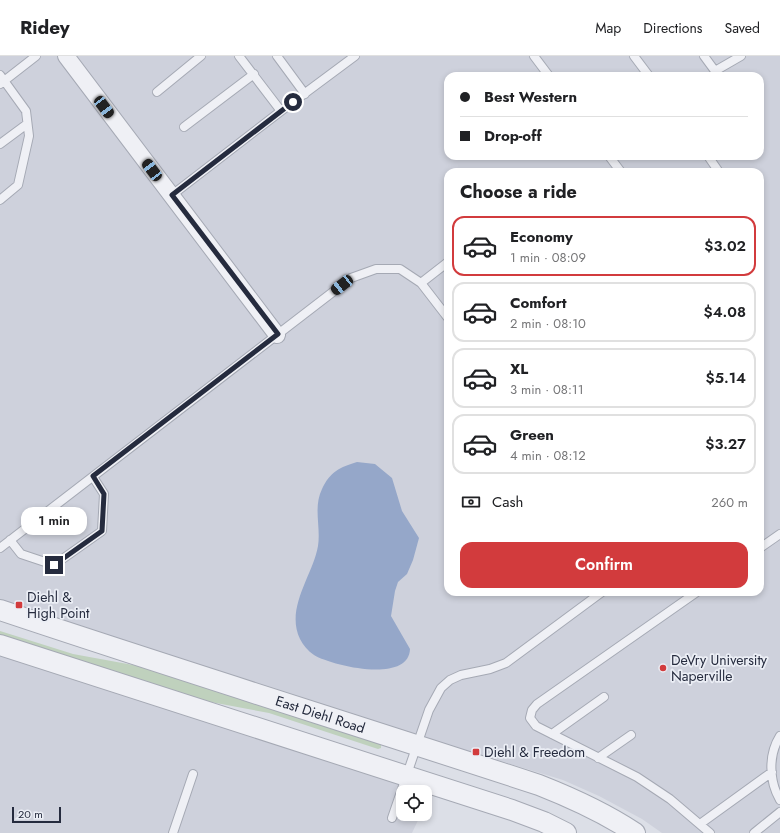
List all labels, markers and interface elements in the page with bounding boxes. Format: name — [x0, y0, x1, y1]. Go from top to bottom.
text: Ridey — [20, 14, 70, 41]
text: Map — [595, 18, 621, 38]
text: Directions — [643, 18, 703, 38]
text: Saved — [725, 18, 760, 38]
text: Best Western — [484, 86, 577, 108]
route start — [284, 93, 302, 111]
car — [92, 94, 116, 120]
text: Drop-off — [484, 125, 542, 147]
car — [140, 157, 164, 183]
text: Choose a ride — [460, 179, 577, 205]
text: Economy — [510, 226, 573, 248]
icon: car — [462, 228, 498, 264]
text: $3.02 — [704, 235, 746, 257]
text: 1 min · 08:09 — [510, 248, 586, 267]
car — [329, 273, 355, 297]
text: Comfort — [510, 292, 567, 314]
icon: car — [462, 294, 498, 330]
text: $4.08 — [704, 301, 746, 323]
text: 2 min · 08:10 — [510, 314, 586, 333]
text: XL — [510, 358, 528, 380]
icon: car — [462, 360, 498, 396]
text: $5.14 — [706, 367, 746, 389]
text: 3 min · 08:11 — [510, 380, 584, 399]
text: Green — [510, 424, 554, 446]
icon: car — [462, 426, 498, 462]
text: $3.27 — [705, 433, 746, 455]
text: 4 min · 08:12 — [510, 446, 586, 465]
icon: cash — [460, 491, 482, 513]
text: Cash — [492, 491, 523, 513]
text: 260 m — [711, 493, 748, 512]
callout: 1 min — [21, 507, 87, 535]
text: 1 min — [38, 511, 70, 530]
button: Confirm — [460, 542, 748, 588]
route end — [45, 556, 63, 574]
place label: Diehl & High Point — [27, 587, 90, 623]
marker: Diehl & High Point — [14, 600, 24, 610]
place label: DeVry University Naperville — [671, 650, 768, 686]
marker: DeVry University Naperville — [658, 663, 668, 673]
street label: East Diehl Road — [273, 691, 368, 738]
place label: Diehl & Freedom — [484, 742, 585, 762]
marker: Diehl & Freedom — [471, 747, 481, 757]
map controls — [396, 785, 432, 821]
button: locate — [396, 785, 432, 821]
scale bar — [12, 805, 61, 824]
text: 20 m — [18, 806, 43, 822]

